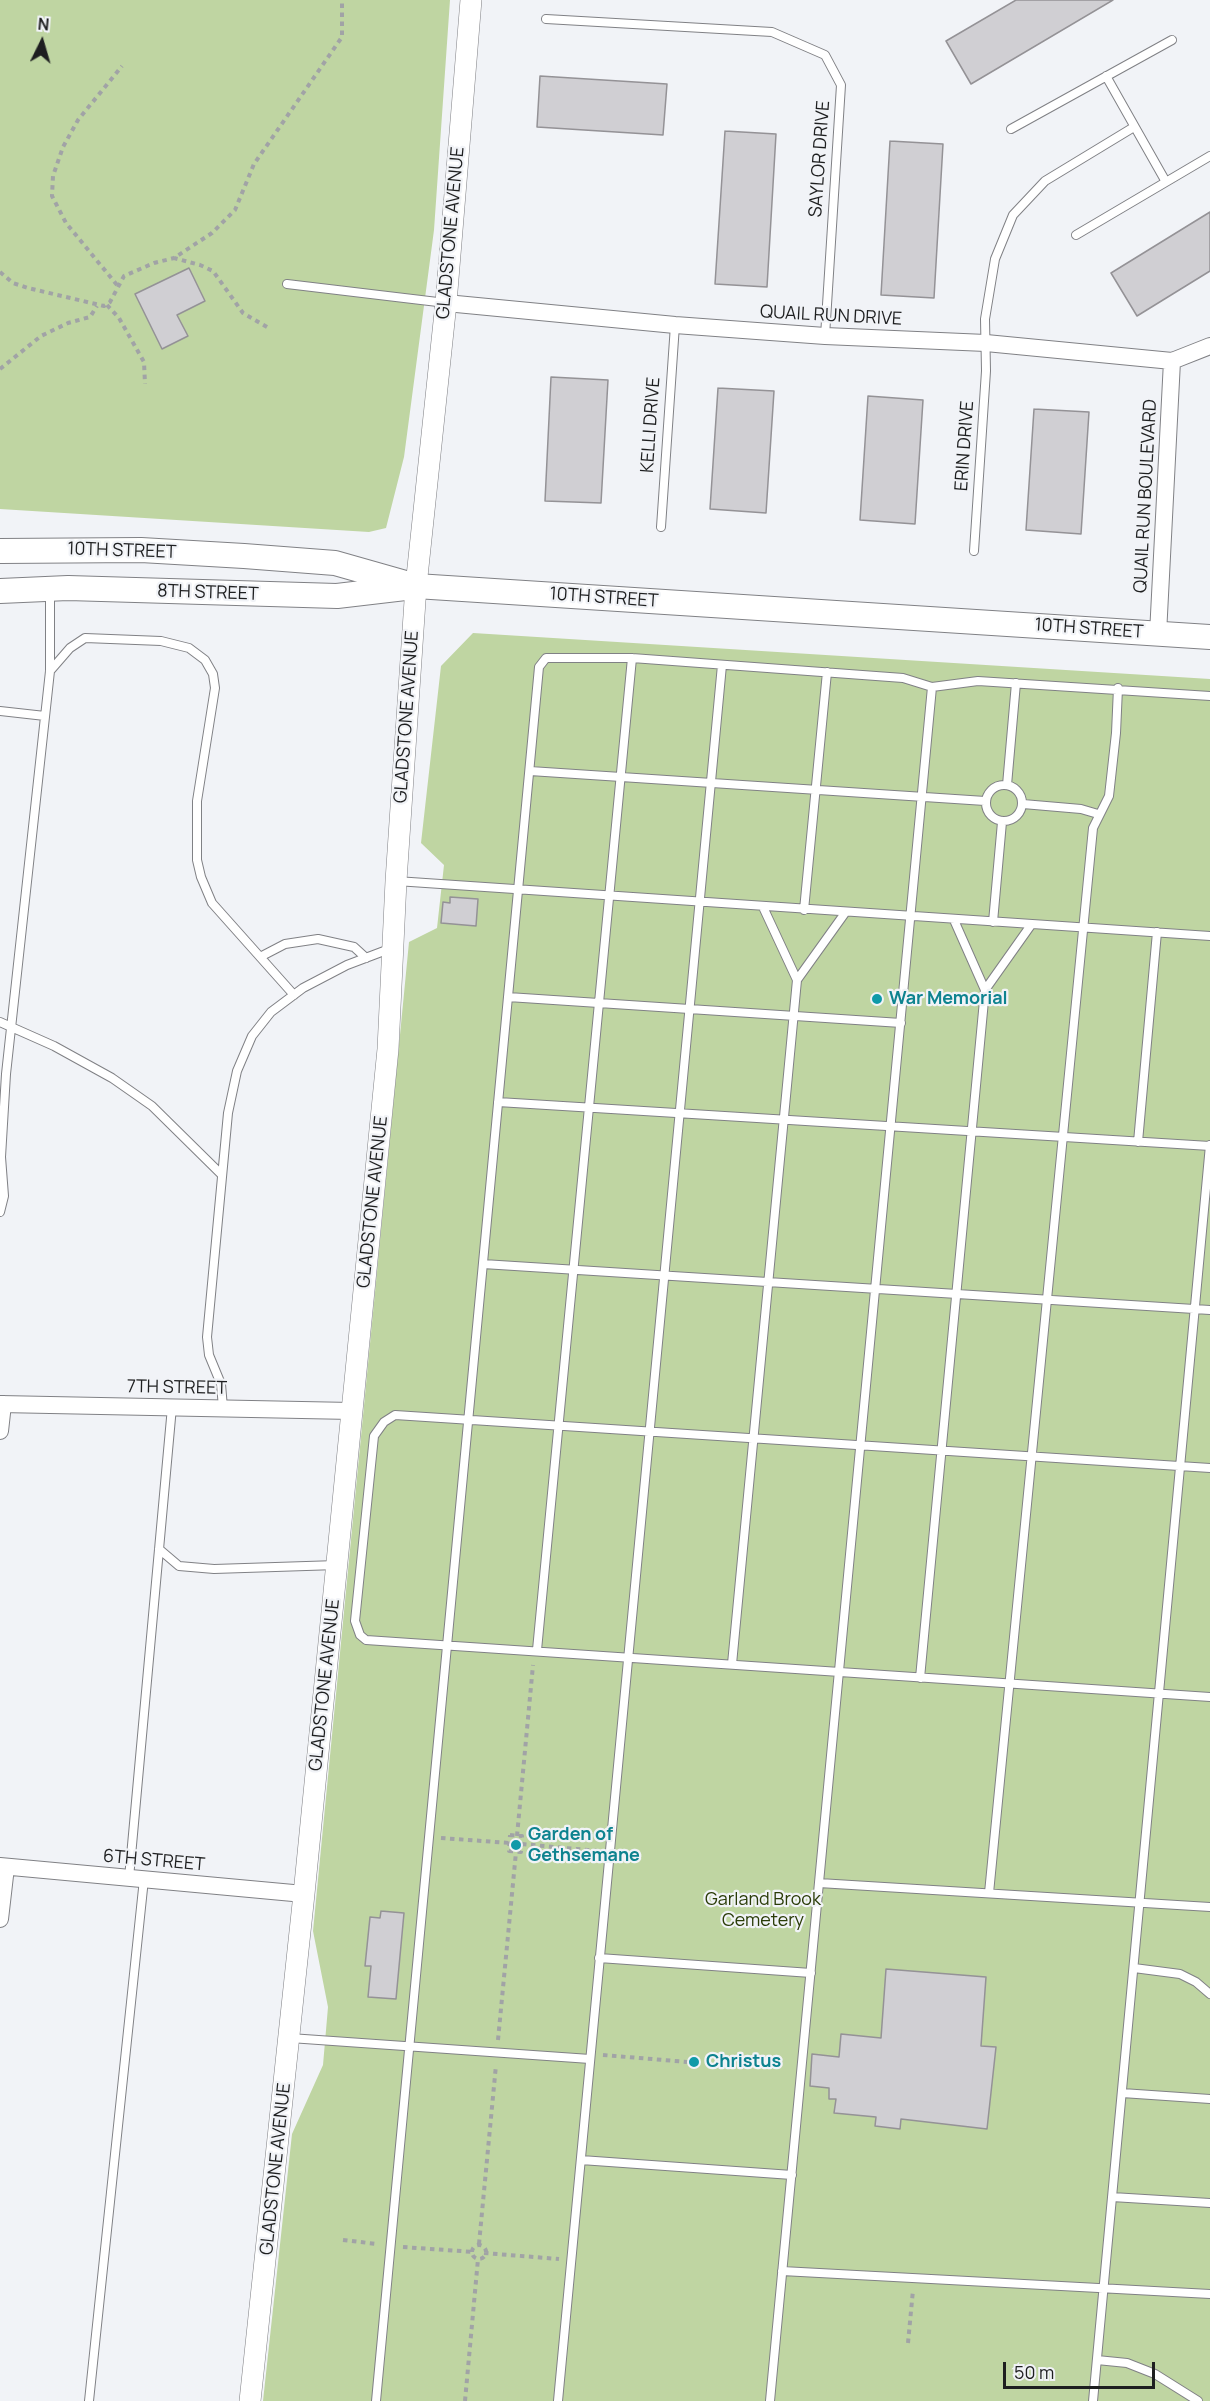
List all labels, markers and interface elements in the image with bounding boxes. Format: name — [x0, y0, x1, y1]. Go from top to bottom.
north arrow — [12, 12, 72, 72]
text: N — [37, 13, 50, 36]
street label: SAYLOR DRIVE — [805, 100, 835, 218]
street label: GLADSTONE AVENUE — [433, 146, 469, 320]
street label: QUAIL RUN DRIVE — [759, 301, 903, 331]
street label: KELLI DRIVE — [637, 376, 665, 474]
street label: QUAIL RUN BOULEVARD — [1130, 399, 1162, 593]
street label: ERIN DRIVE — [951, 400, 979, 492]
street label: 10TH STREET — [67, 538, 177, 564]
street label: 8TH STREET — [157, 580, 259, 606]
street label: 10TH STREET — [549, 583, 659, 613]
street label: 10TH STREET — [1034, 614, 1144, 644]
street label: GLADSTONE AVENUE — [390, 630, 424, 804]
place label: War Memorial — [889, 988, 1008, 1010]
marker: War Memorial — [870, 992, 884, 1006]
street label: GLADSTONE AVENUE — [353, 1115, 393, 1289]
street label: 7TH STREET — [127, 1376, 227, 1400]
street label: GLADSTONE AVENUE — [305, 1598, 345, 1772]
place label: Garden of Gethsemane — [528, 1824, 640, 1866]
marker: Garden of Gethsemane — [509, 1838, 523, 1852]
street label: 6TH STREET — [102, 1846, 206, 1876]
park label: Garland Brook Cemetery — [705, 1889, 821, 1932]
place label: Christus — [706, 2051, 781, 2073]
marker: Christus — [687, 2055, 701, 2069]
street label: GLADSTONE AVENUE — [256, 2082, 296, 2256]
scale bar — [1006, 2350, 1158, 2388]
text: 50 m — [1014, 2360, 1054, 2384]

